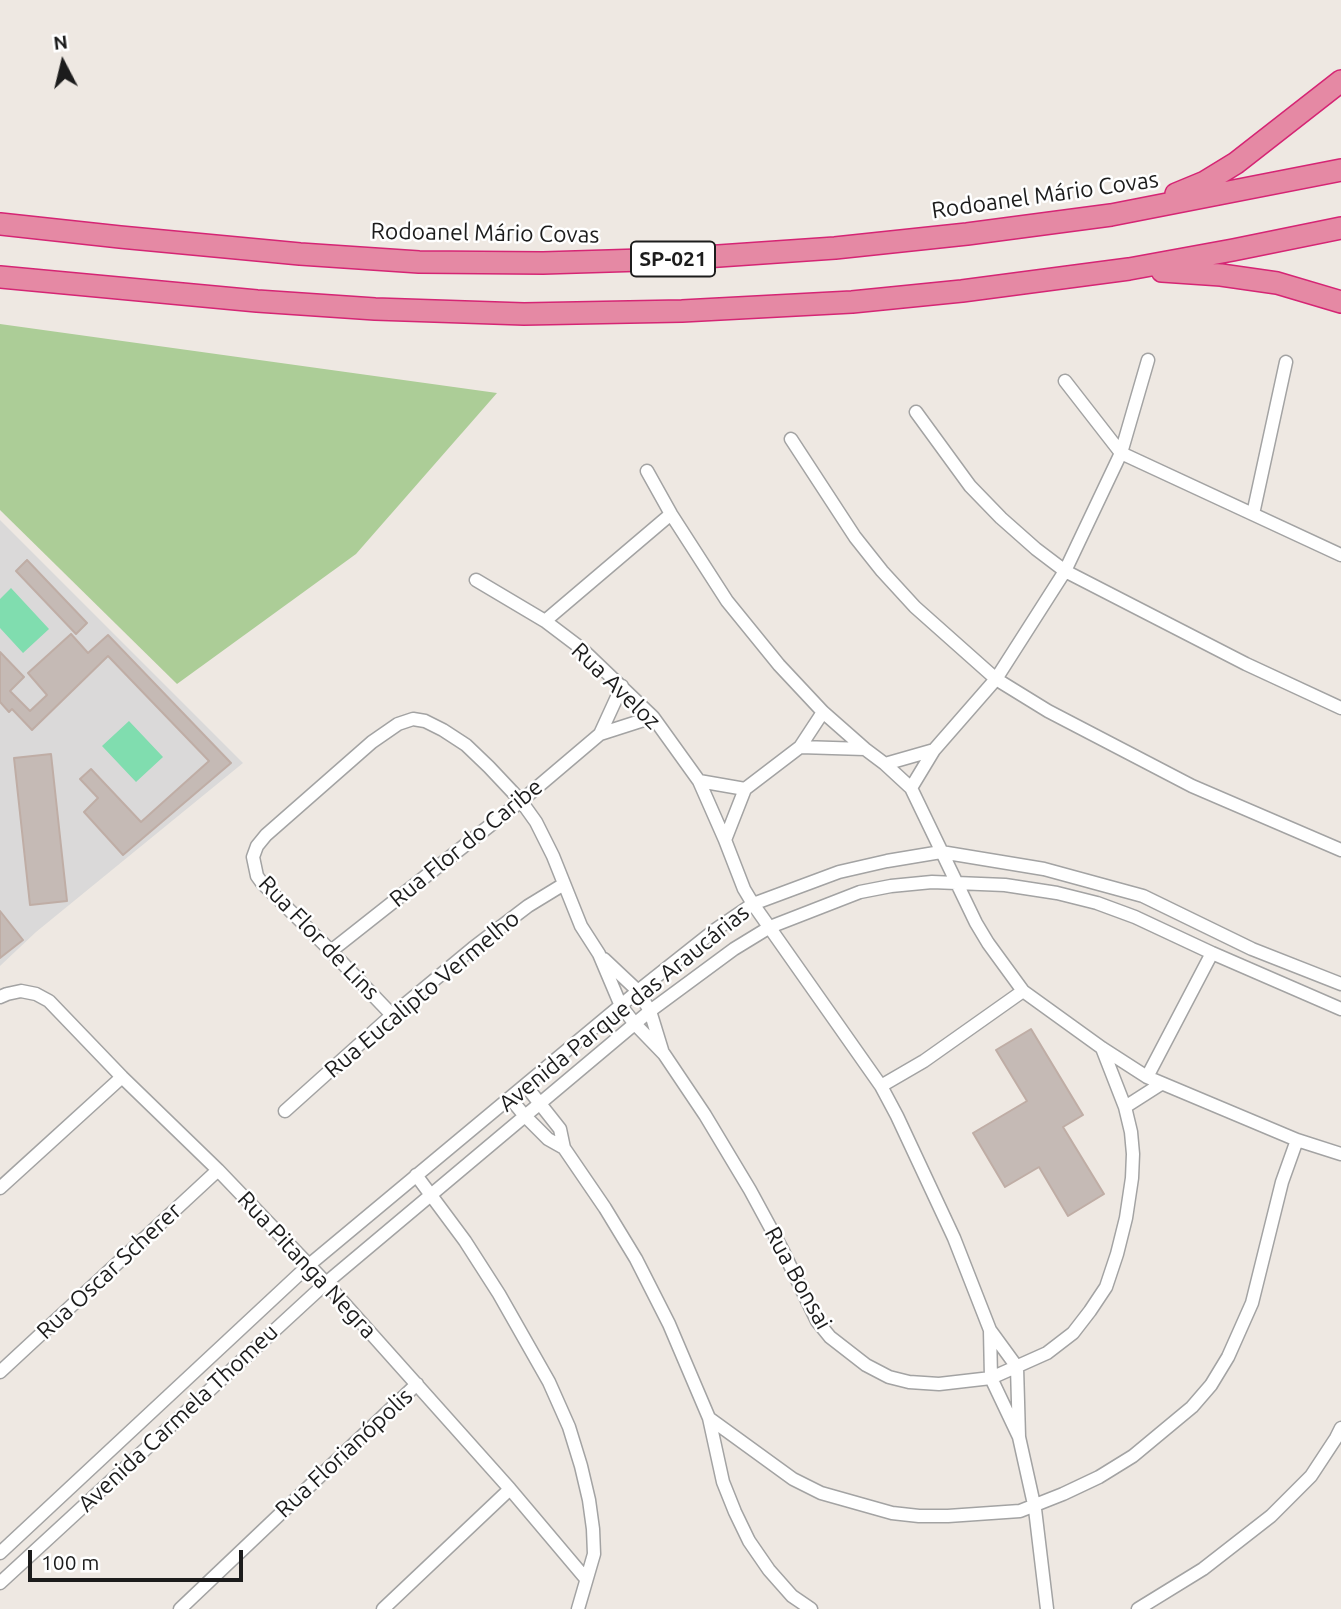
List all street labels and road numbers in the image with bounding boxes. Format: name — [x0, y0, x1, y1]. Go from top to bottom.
street label: Rodoanel Mário Covas — [930, 165, 1160, 225]
street label: Rodoanel Mário Covas — [370, 217, 600, 249]
road number: SP-021 — [631, 242, 715, 276]
street label: Rua Aveloz — [566, 637, 666, 735]
street label: Rua Flor do Caribe — [384, 773, 548, 913]
street label: Rua Flor de Lins — [253, 870, 385, 1006]
street label: Avenida Parque das Araucárias — [493, 898, 755, 1118]
street label: Rua Eucalipto Vermelho — [319, 904, 525, 1084]
street label: Rua Pitanga Negra — [232, 1186, 382, 1344]
street label: Rua Oscar Scherer — [31, 1197, 187, 1345]
street label: Rua Bonsai — [759, 1222, 837, 1334]
street label: Avenida Carmela Thomeu — [72, 1318, 284, 1518]
street label: Rua Florianópolis — [270, 1382, 418, 1524]

